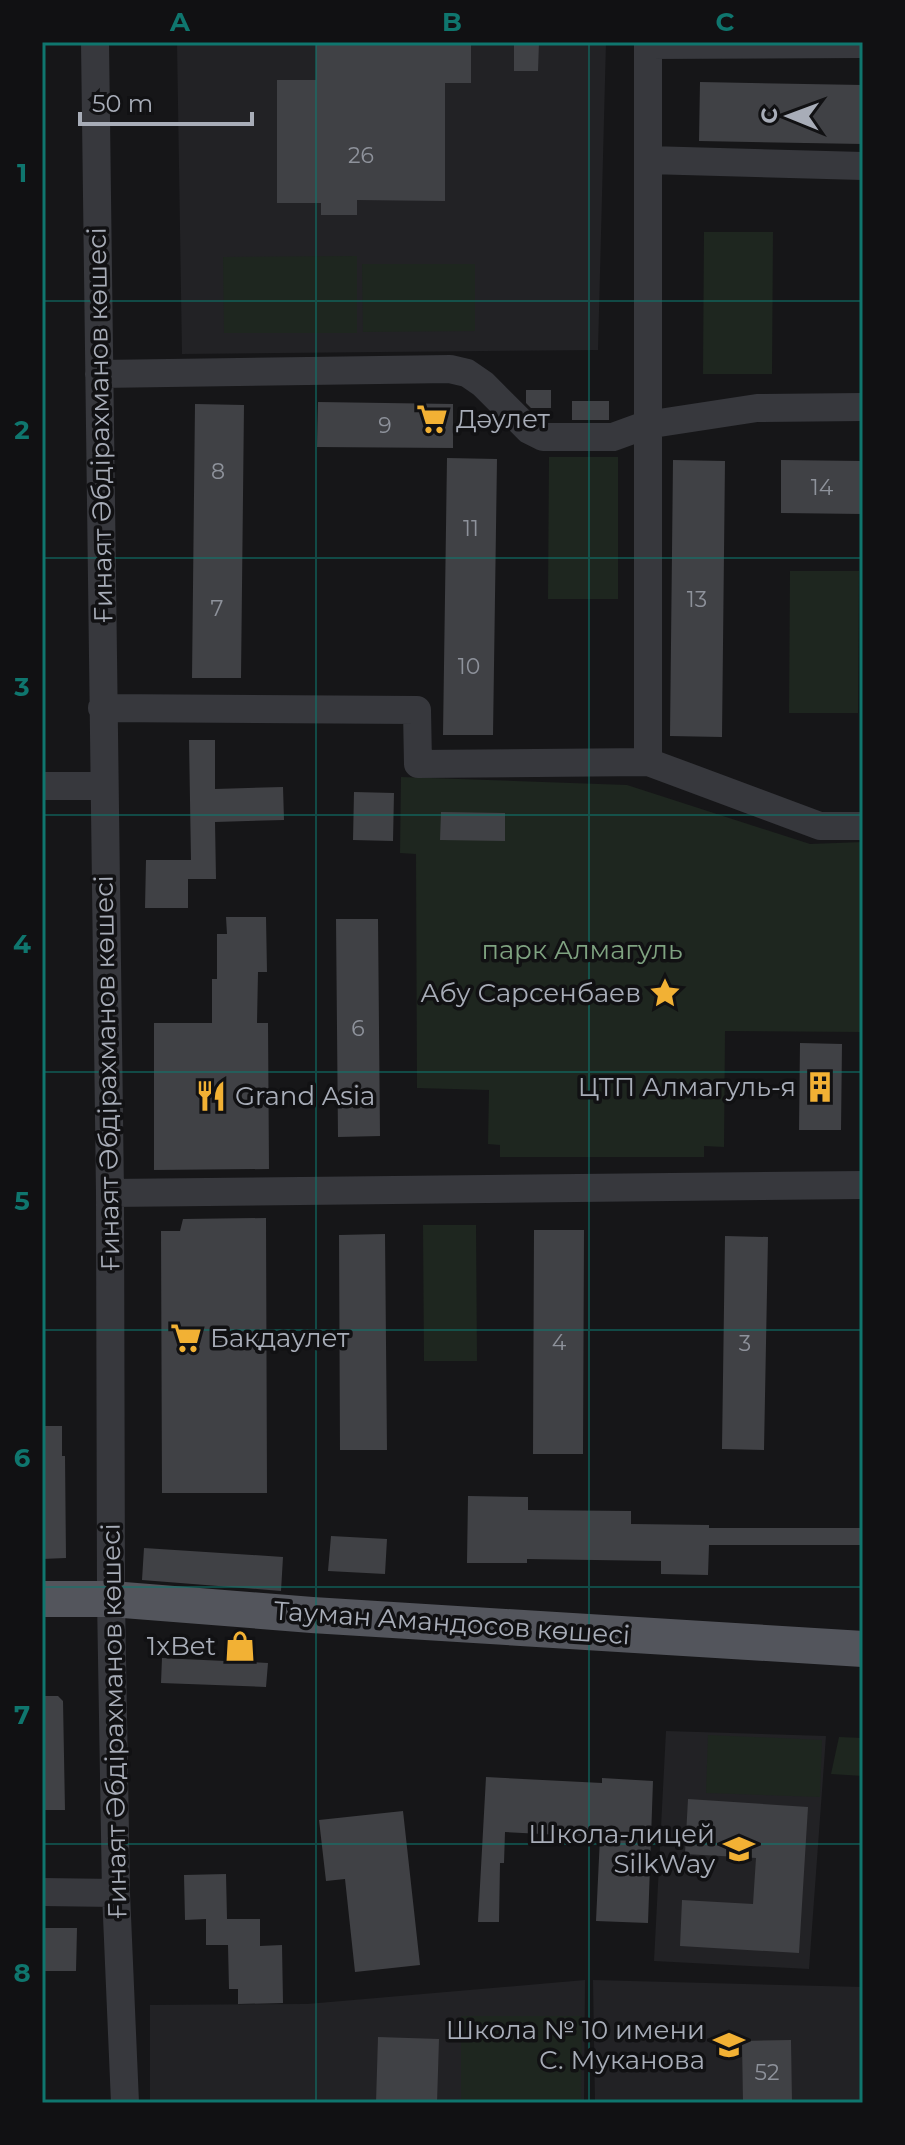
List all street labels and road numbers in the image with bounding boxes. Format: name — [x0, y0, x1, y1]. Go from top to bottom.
street label: Ғинаят Әбдірахманов көшесі — [81, 227, 119, 623]
street label: Ғинаят Әбдірахманов көшесі — [88, 875, 126, 1271]
street label: Ғинаят Әбдірахманов көшесі — [95, 1523, 133, 1919]
street label: Тауман Амандосов көшесі — [273, 1595, 631, 1651]

